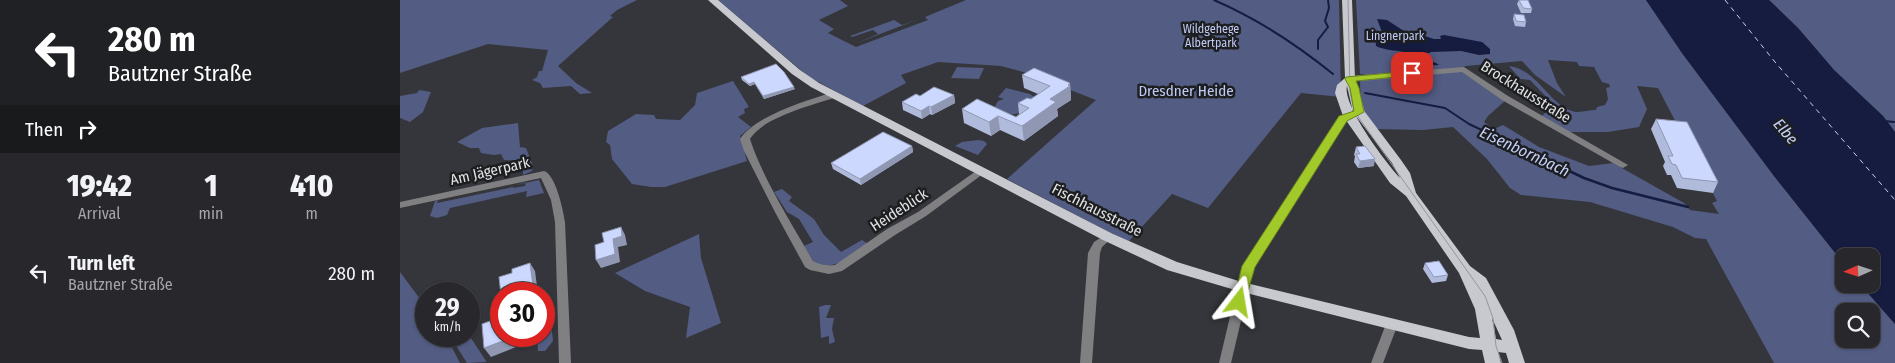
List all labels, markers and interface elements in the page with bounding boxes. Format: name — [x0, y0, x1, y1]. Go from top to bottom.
text: 280 m — [108, 18, 196, 60]
icon: left — [25, 20, 90, 85]
park label: Wildgehege Albertpark — [1183, 22, 1239, 50]
park label: Lingnerpark — [1366, 29, 1425, 43]
pin — [1391, 52, 1433, 94]
street label: Brockhausstraße — [1478, 57, 1574, 127]
icon: arrive — [1398, 59, 1426, 87]
text: Bautzner Straße — [108, 60, 252, 87]
park label: Dresdner Heide — [1138, 82, 1234, 100]
icon: right — [73, 115, 101, 143]
water label: Elbe — [1769, 115, 1802, 148]
text: Then — [25, 118, 63, 141]
water label: Eisenbornbach — [1477, 122, 1573, 181]
street label: Am Jägerpark — [448, 153, 532, 189]
text: 19:42 — [67, 168, 132, 204]
text: 1 — [204, 168, 217, 204]
text: 410 — [290, 168, 333, 204]
street label: Fischhausstraße — [1049, 180, 1145, 240]
street label: Heideblick — [867, 185, 931, 235]
text: Arrival — [78, 204, 121, 223]
text: min — [199, 204, 223, 223]
text: m — [306, 204, 318, 223]
north arrow — [1835, 248, 1880, 292]
map controls — [1835, 248, 1880, 348]
text: Turn left — [68, 252, 135, 275]
icon: left — [25, 259, 53, 287]
text: 280 m — [328, 262, 375, 285]
text: Bautzner Straße — [68, 275, 173, 294]
position arrow — [1212, 275, 1264, 327]
speed limit sign: 30 — [490, 282, 555, 347]
text: 29 — [435, 293, 460, 323]
button: search — [1835, 303, 1880, 348]
text: km/h — [434, 320, 461, 334]

